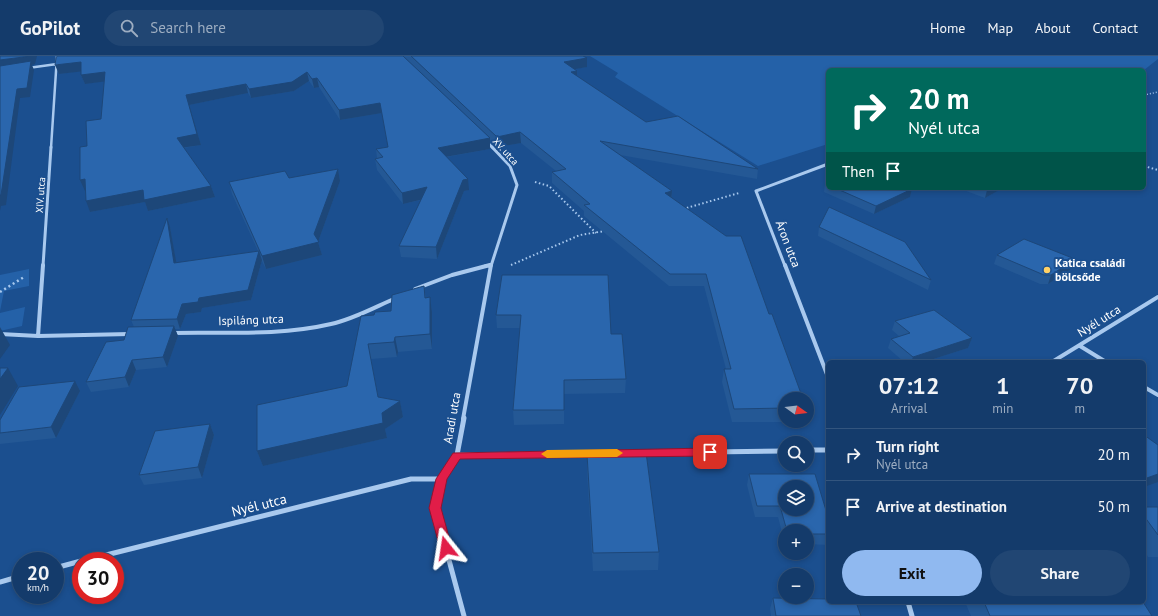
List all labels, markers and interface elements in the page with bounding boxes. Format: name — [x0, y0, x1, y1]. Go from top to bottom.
search box — [104, 10, 384, 46]
text: GoPilot — [20, 16, 80, 40]
icon: search — [118, 17, 140, 39]
text: Search here — [150, 18, 226, 37]
text: Home — [930, 19, 965, 37]
text: Map — [987, 19, 1013, 37]
text: About — [1035, 19, 1071, 37]
text: Contact — [1093, 19, 1138, 37]
text: 20 m — [908, 80, 969, 117]
icon: right — [842, 84, 894, 136]
text: Nyél utca — [908, 116, 980, 139]
street label: XV. utca — [490, 135, 522, 168]
icon: arrive — [882, 160, 904, 182]
text: Then — [842, 162, 874, 181]
street label: XIV. utca — [33, 177, 48, 213]
street label: Áron utca — [773, 218, 804, 269]
place label: Katica családi bölcsőde — [1055, 255, 1125, 284]
marker: Katica családi bölcsőde — [1042, 265, 1052, 275]
street label: Nyél utca — [1074, 301, 1123, 340]
street label: Ispiláng utca — [218, 311, 284, 328]
text: 07:12 — [879, 370, 940, 401]
text: 1 — [996, 370, 1010, 401]
text: 70 — [1066, 370, 1093, 401]
street label: Aradi utca — [440, 391, 463, 445]
north arrow — [778, 392, 814, 428]
map controls — [778, 392, 814, 604]
text: Arrival — [891, 400, 927, 417]
text: min — [992, 400, 1013, 417]
text: m — [1074, 400, 1085, 417]
pin — [693, 435, 727, 469]
button: search — [778, 436, 814, 472]
text: Turn right — [876, 437, 939, 456]
icon: arrive — [699, 441, 721, 463]
icon: right — [842, 444, 864, 466]
text: 20 m — [1097, 445, 1130, 464]
text: Nyél utca — [876, 456, 928, 473]
button: layers — [778, 480, 814, 516]
street label: Nyél utca — [230, 489, 288, 521]
icon: arrive — [842, 496, 864, 518]
text: Arrive at destination — [876, 497, 1007, 516]
text: 50 m — [1097, 497, 1130, 516]
button: + — [778, 524, 814, 560]
position arrow — [425, 527, 467, 569]
button: Exit — [842, 550, 982, 596]
button: Share — [990, 550, 1130, 596]
speed limit sign: 30 — [72, 552, 124, 604]
text: 20 — [27, 560, 49, 586]
button: − — [778, 568, 814, 604]
text: km/h — [27, 581, 49, 594]

